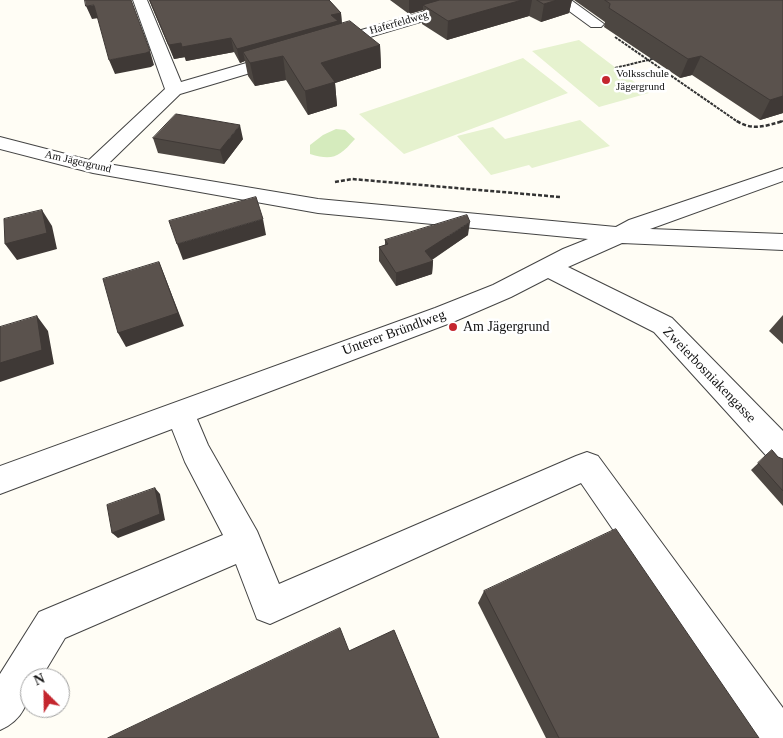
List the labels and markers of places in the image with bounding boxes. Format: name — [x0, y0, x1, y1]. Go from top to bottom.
place label: Volksschule Jägergrund — [616, 67, 669, 93]
marker: Volksschule Jägergrund — [600, 74, 612, 86]
place label: Am Jägergrund — [463, 319, 549, 335]
marker: Am Jägergrund — [447, 321, 459, 333]

